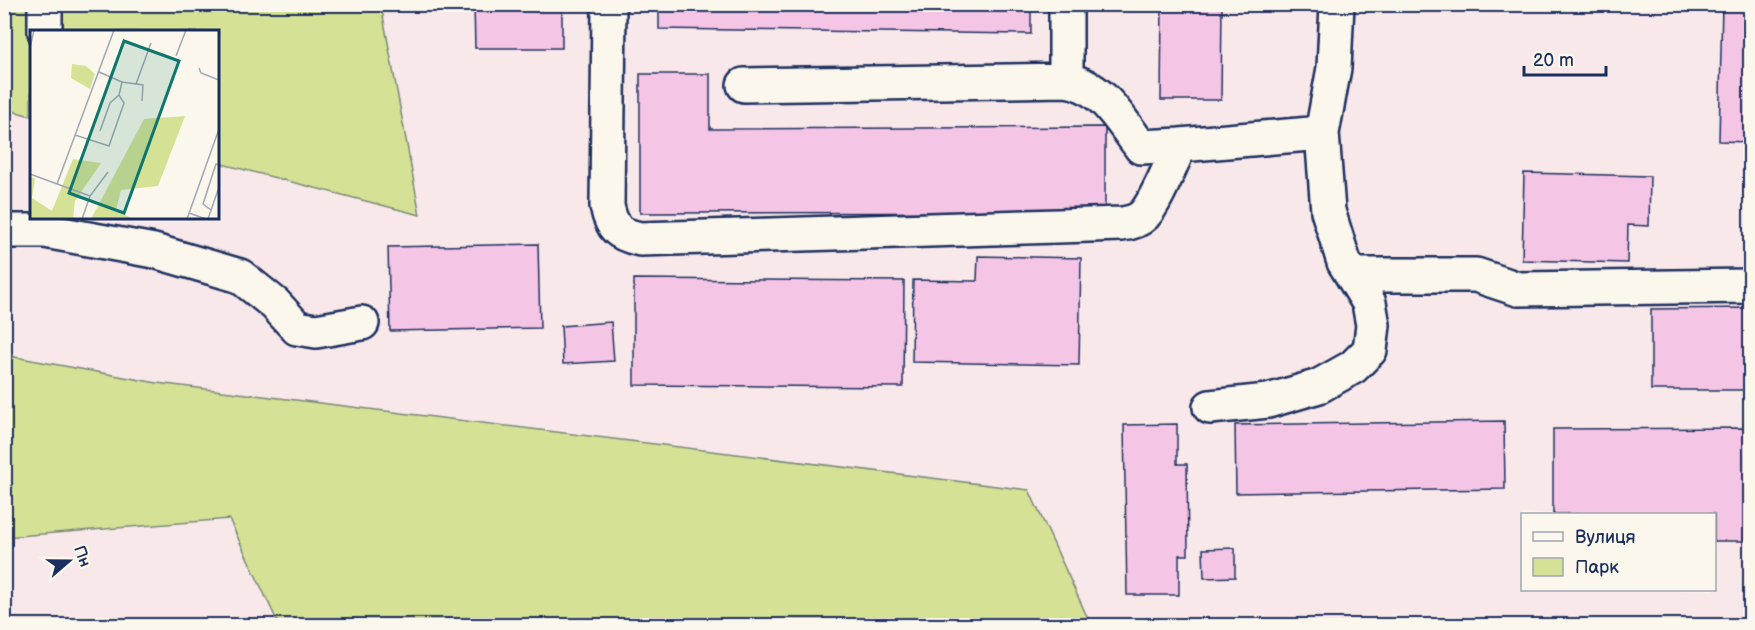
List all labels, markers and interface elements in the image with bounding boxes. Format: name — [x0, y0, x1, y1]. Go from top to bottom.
inset map — [30, 30, 219, 219]
scale bar — [1524, 39, 1606, 77]
text: 20 m — [1533, 50, 1574, 71]
legend — [1521, 513, 1716, 591]
text: Вулиця — [1575, 527, 1636, 548]
north arrow — [39, 531, 99, 591]
text: Пн — [69, 543, 94, 570]
text: Парк — [1575, 557, 1619, 578]

